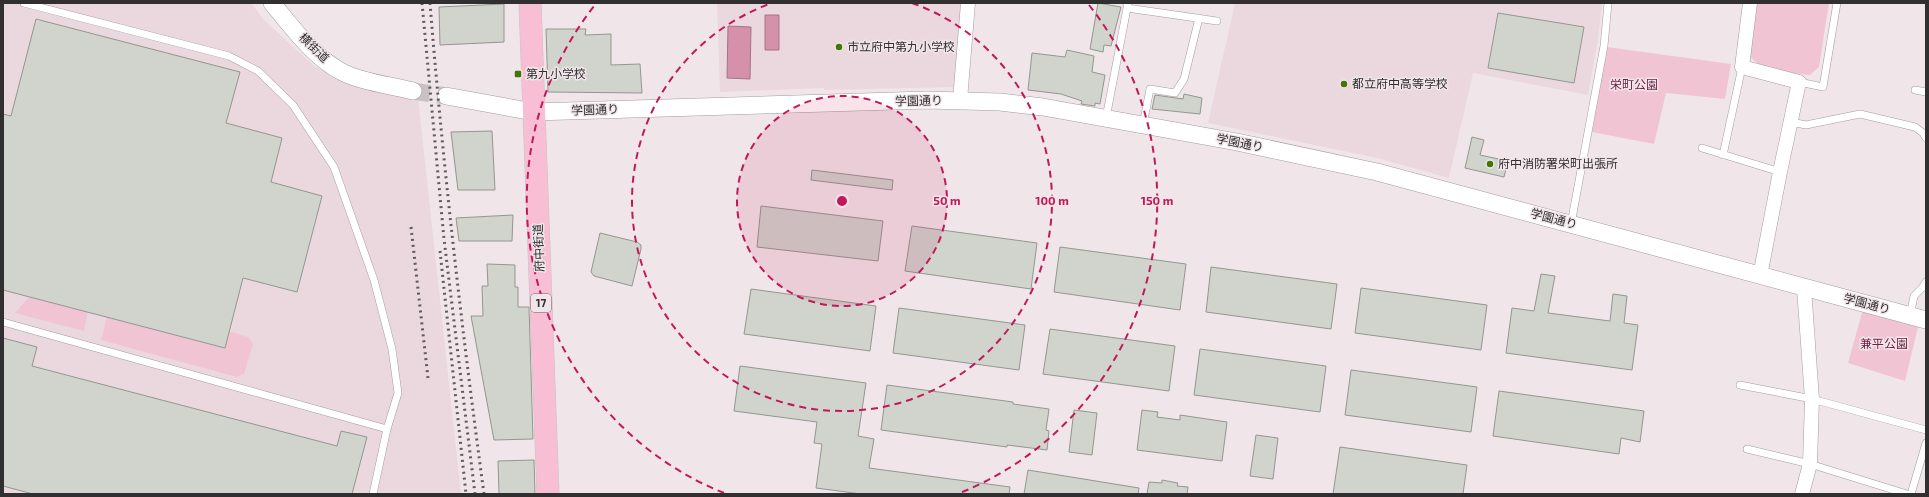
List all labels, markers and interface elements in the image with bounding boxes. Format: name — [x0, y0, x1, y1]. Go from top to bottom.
street label: 横街道 — [297, 30, 333, 65]
place label: 市立府中第九小学校 — [847, 39, 955, 53]
marker: 市立府中第九小学校 — [834, 42, 844, 52]
place label: 第九小学校 — [526, 66, 586, 80]
marker: 第九小学校 — [513, 69, 523, 79]
place label: 都立府中高等学校 — [1352, 76, 1448, 90]
park label: 栄町公園 — [1610, 77, 1658, 91]
marker: 都立府中高等学校 — [1339, 79, 1349, 89]
street label: 学園通り — [895, 93, 943, 107]
street label: 学園通り — [571, 101, 619, 117]
street label: 学園通り — [1215, 131, 1265, 153]
place label: 府中消防署栄町出張所 — [1498, 156, 1618, 170]
marker: 府中消防署栄町出張所 — [1485, 159, 1495, 169]
text: 50 m — [933, 193, 961, 207]
text: 100 m — [1035, 193, 1069, 207]
text: 150 m — [1141, 193, 1173, 207]
centre of rings — [835, 194, 849, 208]
street label: 学園通り — [1529, 205, 1579, 231]
street label: 府中街道 — [530, 224, 546, 272]
street label: 学園通り — [1842, 290, 1892, 316]
road number: 17 — [531, 294, 551, 312]
park label: 兼平公園 — [1860, 336, 1908, 350]

